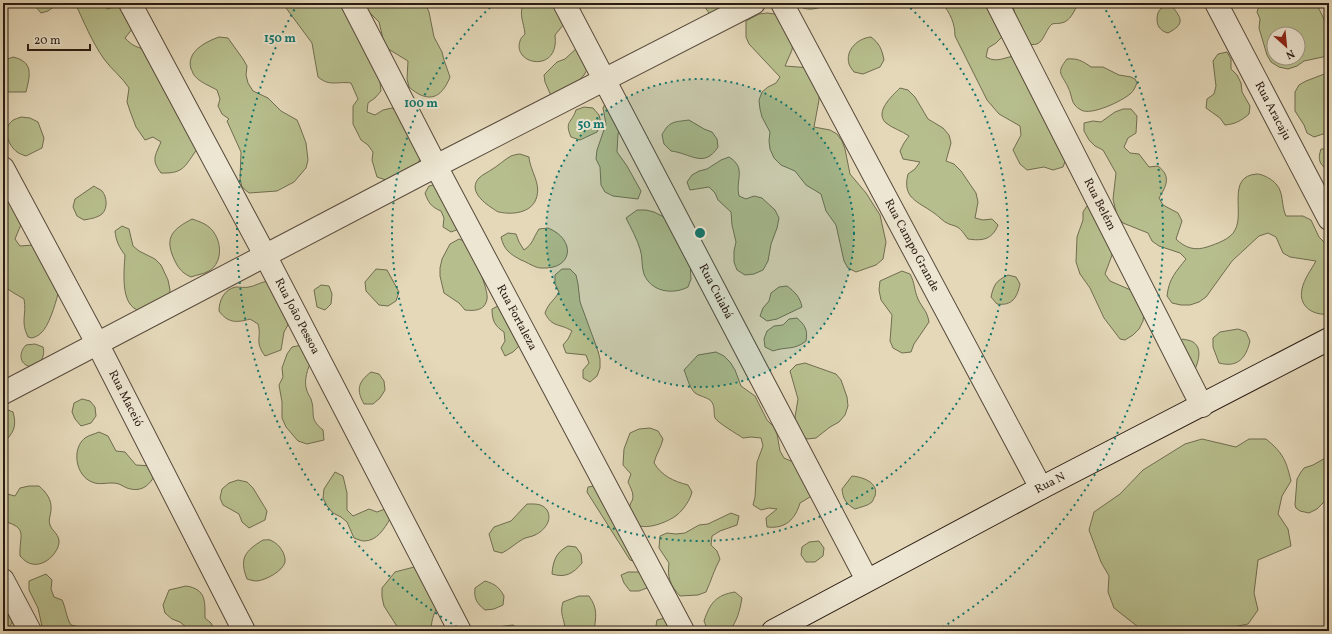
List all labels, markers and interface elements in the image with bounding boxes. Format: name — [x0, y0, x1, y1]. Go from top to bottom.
scale bar — [28, 26, 90, 52]
north arrow — [1266, 26, 1306, 66]
text: 150 m — [264, 31, 296, 47]
text: 20 m — [34, 33, 61, 49]
text: N — [1283, 45, 1297, 62]
street label: Rua Aracaju — [1251, 79, 1295, 144]
text: 100 m — [404, 96, 438, 112]
text: 50 m — [577, 117, 605, 133]
street label: Rua Belém — [1080, 176, 1120, 234]
street label: Rua Campo Grande — [880, 196, 943, 295]
centre of rings — [693, 226, 707, 240]
street label: Rua Cuiabá — [694, 261, 737, 322]
street label: Rua João Pessoa — [270, 276, 323, 357]
street label: Rua Fortaleza — [492, 282, 541, 353]
street label: Rua Maceió — [104, 367, 146, 430]
street label: Rua N — [1032, 469, 1068, 498]

